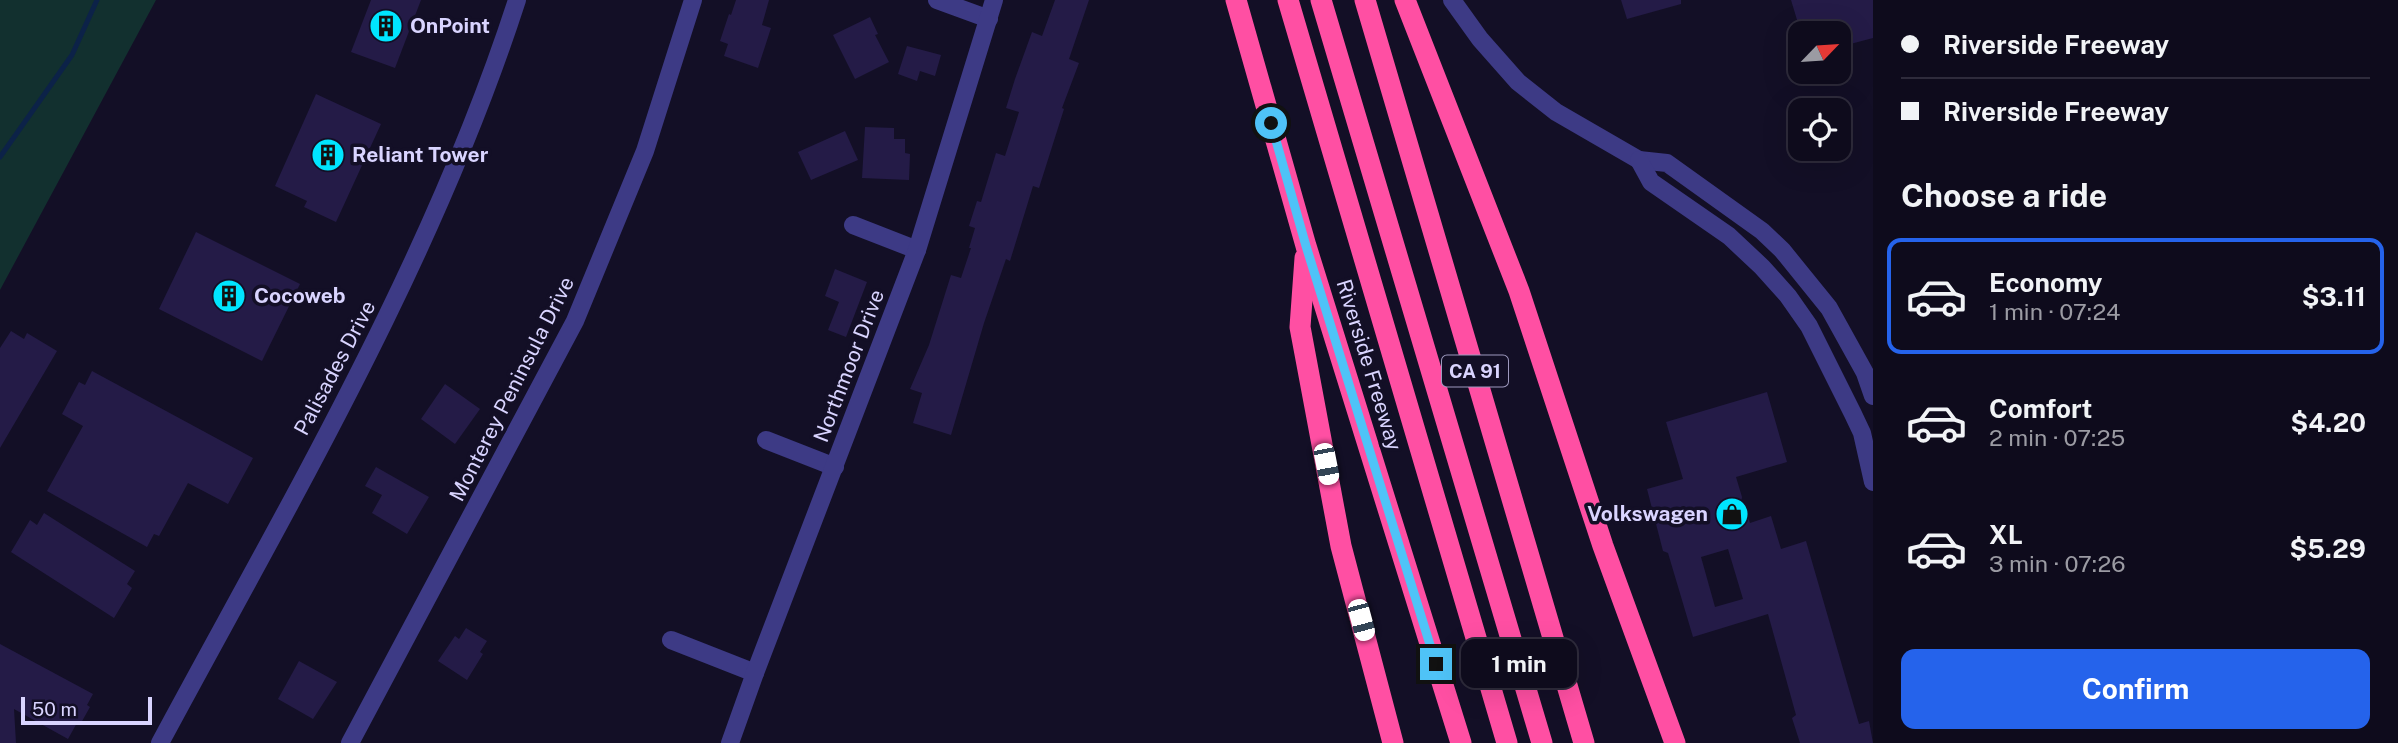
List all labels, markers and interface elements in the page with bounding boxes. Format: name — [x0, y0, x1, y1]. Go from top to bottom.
building icon: OnPoint — [367, 7, 405, 45]
place label: OnPoint — [410, 13, 490, 38]
north arrow — [1788, 21, 1852, 84]
map controls — [1788, 21, 1851, 161]
text: Riverside Freeway — [1943, 29, 2169, 60]
text: Riverside Freeway — [1943, 96, 2169, 127]
button: locate — [1788, 98, 1851, 161]
route start — [1255, 107, 1287, 139]
building icon: Reliant Tower — [309, 136, 347, 174]
place label: Reliant Tower — [352, 142, 489, 167]
text: Choose a ride — [1901, 177, 2107, 214]
icon: car — [1905, 265, 1968, 328]
text: Economy — [1989, 267, 2102, 298]
street label: Monterey Peninsula Drive — [444, 272, 579, 505]
street label: Riverside Freeway — [1332, 276, 1407, 453]
building icon: Cocoweb — [210, 277, 248, 315]
text: $3.11 — [2302, 281, 2366, 312]
place label: Cocoweb — [254, 283, 346, 308]
street label: Northmoor Drive — [808, 286, 889, 446]
street label: Palisades Drive — [289, 296, 381, 439]
text: 1 min · 07:24 — [1989, 298, 2121, 325]
road number: CA 91 — [1442, 356, 1508, 386]
icon: car — [1905, 391, 1968, 454]
text: Comfort — [1989, 393, 2092, 424]
text: $4.20 — [2290, 407, 2366, 438]
text: 2 min · 07:25 — [1989, 424, 2125, 451]
car — [1312, 441, 1341, 487]
shop icon: Volkswagen — [1713, 495, 1751, 533]
place label: Volkswagen — [1587, 501, 1708, 526]
icon: car — [1905, 517, 1968, 580]
text: XL — [1989, 519, 2023, 550]
text: $5.29 — [2290, 533, 2366, 564]
text: 3 min · 07:26 — [1989, 550, 2126, 577]
car — [1346, 597, 1377, 643]
callout: 1 min — [1460, 640, 1576, 688]
route end — [1420, 648, 1452, 680]
button: Confirm — [1901, 649, 2370, 729]
text: 1 min — [1491, 650, 1547, 677]
scale bar — [21, 694, 152, 726]
text: 50 m — [32, 698, 77, 720]

